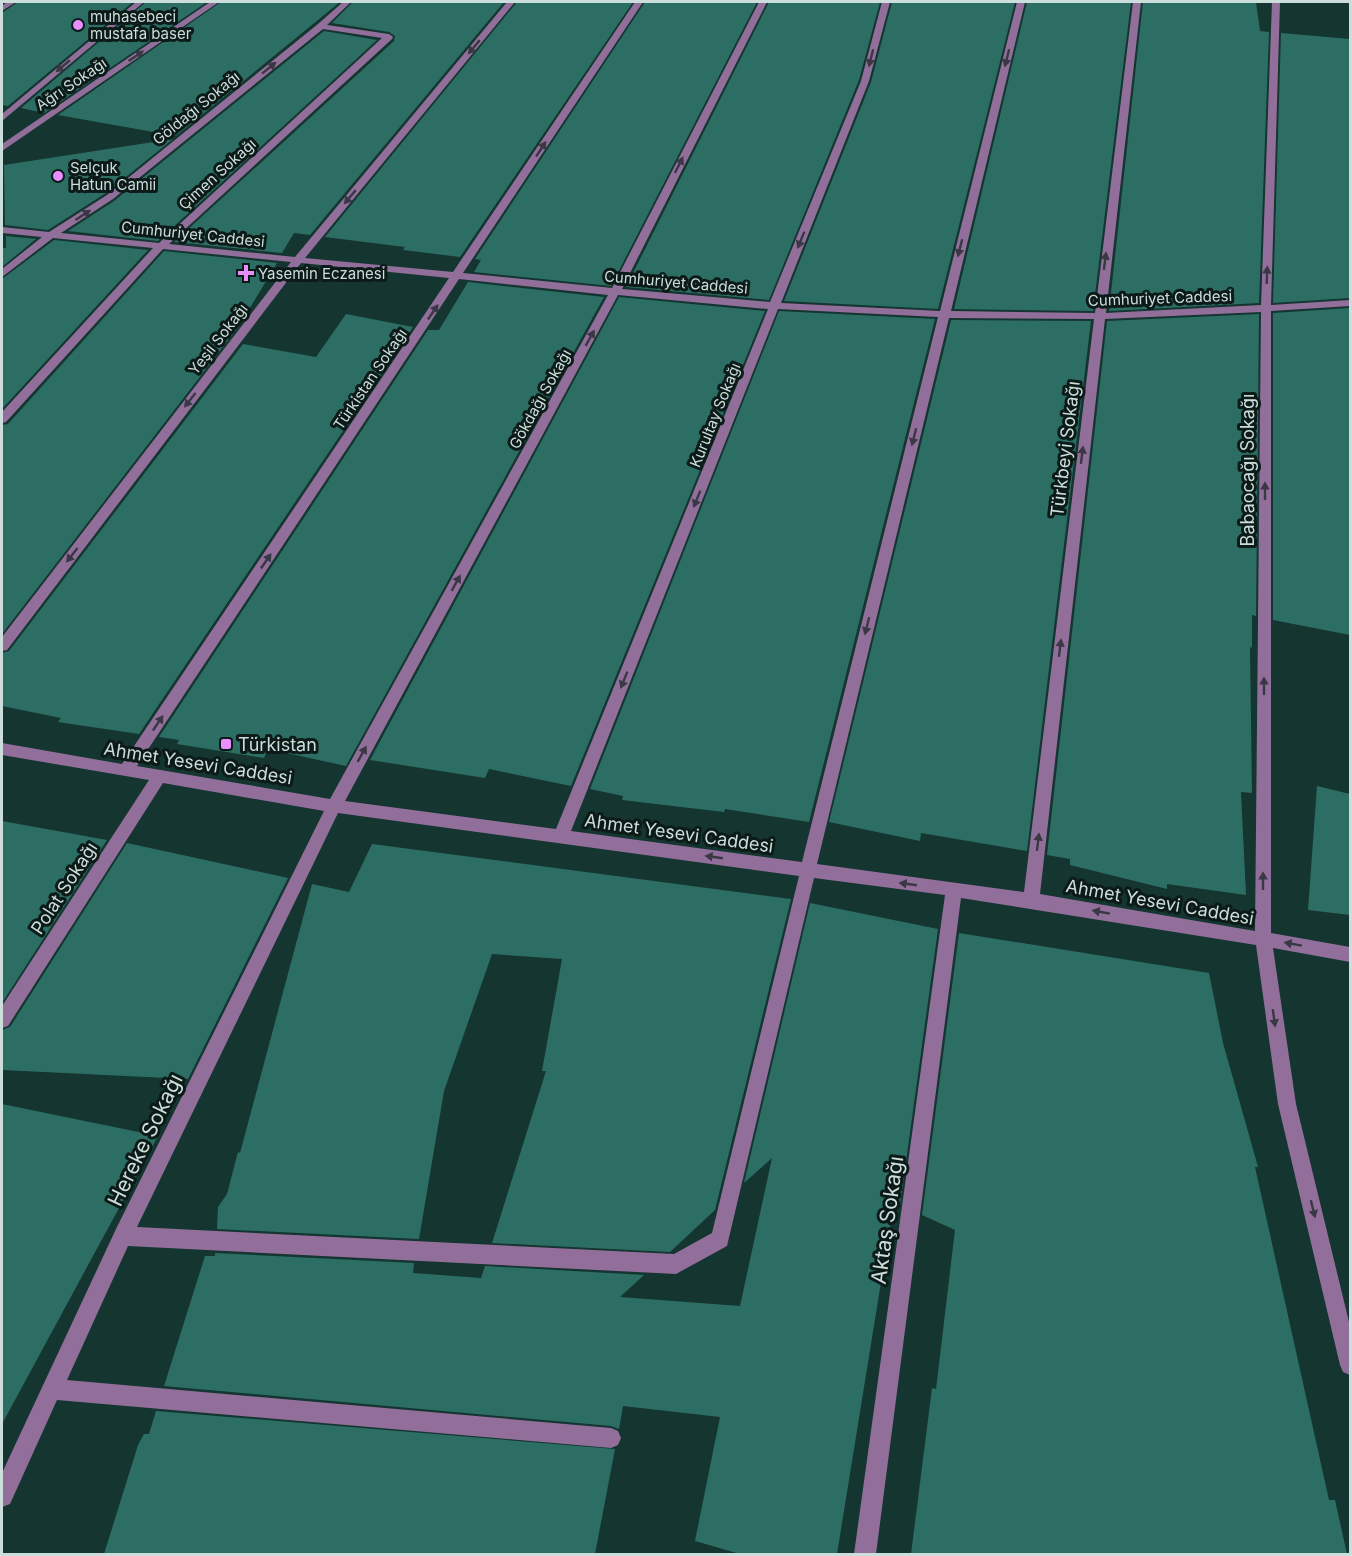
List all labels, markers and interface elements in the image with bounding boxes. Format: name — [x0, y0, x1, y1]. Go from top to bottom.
place label: muhasebeci mustafa baser — [90, 7, 192, 43]
marker: muhasebeci mustafa baser — [71, 18, 85, 32]
one-way arrow — [468, 39, 481, 54]
one-way arrow — [866, 49, 876, 67]
one-way arrow — [1002, 49, 1012, 67]
one-way arrow — [128, 50, 145, 61]
street label: Ağrı Sokağı — [32, 53, 110, 115]
one-way arrow — [55, 60, 71, 73]
one-way arrow — [261, 62, 277, 75]
street label: Göldağı Sokağı — [149, 67, 243, 149]
street label: Çimen Sokağı — [174, 134, 260, 214]
one-way arrow — [535, 142, 547, 158]
one-way arrow — [675, 157, 684, 174]
place label: Selçuk Hatun Camii — [70, 158, 156, 194]
marker: Selçuk Hatun Camii — [51, 169, 65, 183]
one-way arrow — [343, 189, 356, 205]
one-way arrow — [75, 210, 91, 221]
street label: Cumhuriyet Caddesi — [120, 217, 266, 251]
one-way arrow — [796, 231, 805, 249]
one-way arrow — [955, 238, 965, 257]
one-way arrow — [1100, 251, 1110, 270]
place label: Yasemin Eczanesi — [258, 264, 385, 283]
one-way arrow — [1262, 265, 1271, 284]
marker: Yasemin Eczanesi — [239, 266, 253, 280]
street label: Cumhuriyet Caddesi — [603, 266, 749, 298]
street label: Cumhuriyet Caddesi — [1088, 286, 1232, 310]
street label: Yeşil Sokağı — [184, 300, 252, 378]
one-way arrow — [428, 304, 439, 320]
street label: Türkistan Sokağı — [329, 325, 411, 433]
one-way arrow — [585, 330, 595, 347]
street label: Gökdağı Sokağı — [505, 346, 575, 452]
street label: Kurultay Sokağı — [685, 360, 745, 470]
street label: Türkbeyi Sokağı — [1046, 380, 1084, 518]
one-way arrow — [184, 392, 197, 408]
street label: Babaocağı Sokağı — [1237, 394, 1258, 546]
one-way arrow — [908, 428, 918, 446]
one-way arrow — [1077, 445, 1087, 464]
one-way arrow — [1260, 481, 1270, 500]
one-way arrow — [692, 490, 701, 508]
one-way arrow — [66, 547, 78, 562]
one-way arrow — [260, 553, 271, 569]
one-way arrow — [451, 574, 461, 591]
one-way arrow — [862, 617, 872, 635]
one-way arrow — [1055, 639, 1065, 658]
one-way arrow — [619, 671, 629, 689]
one-way arrow — [1259, 676, 1269, 695]
one-way arrow — [152, 715, 163, 731]
place label: Türkistan — [238, 734, 317, 755]
marker: Türkistan — [219, 737, 233, 751]
street label: Ahmet Yesevi Caddesi — [102, 738, 294, 788]
one-way arrow — [357, 745, 367, 762]
street label: Ahmet Yesevi Caddesi — [583, 809, 775, 857]
one-way arrow — [1033, 832, 1042, 851]
street label: Polat Sokağı — [27, 838, 101, 938]
one-way arrow — [705, 853, 724, 862]
one-way arrow — [1258, 871, 1268, 890]
street label: Ahmet Yesevi Caddesi — [1064, 875, 1256, 929]
one-way arrow — [898, 880, 917, 889]
one-way arrow — [1091, 907, 1110, 916]
one-way arrow — [1283, 940, 1302, 949]
one-way arrow — [1270, 1009, 1279, 1028]
street label: Hereke Sokağı — [102, 1070, 188, 1210]
street label: Aktaş Sokağı — [866, 1154, 908, 1286]
one-way arrow — [1308, 1200, 1318, 1218]

